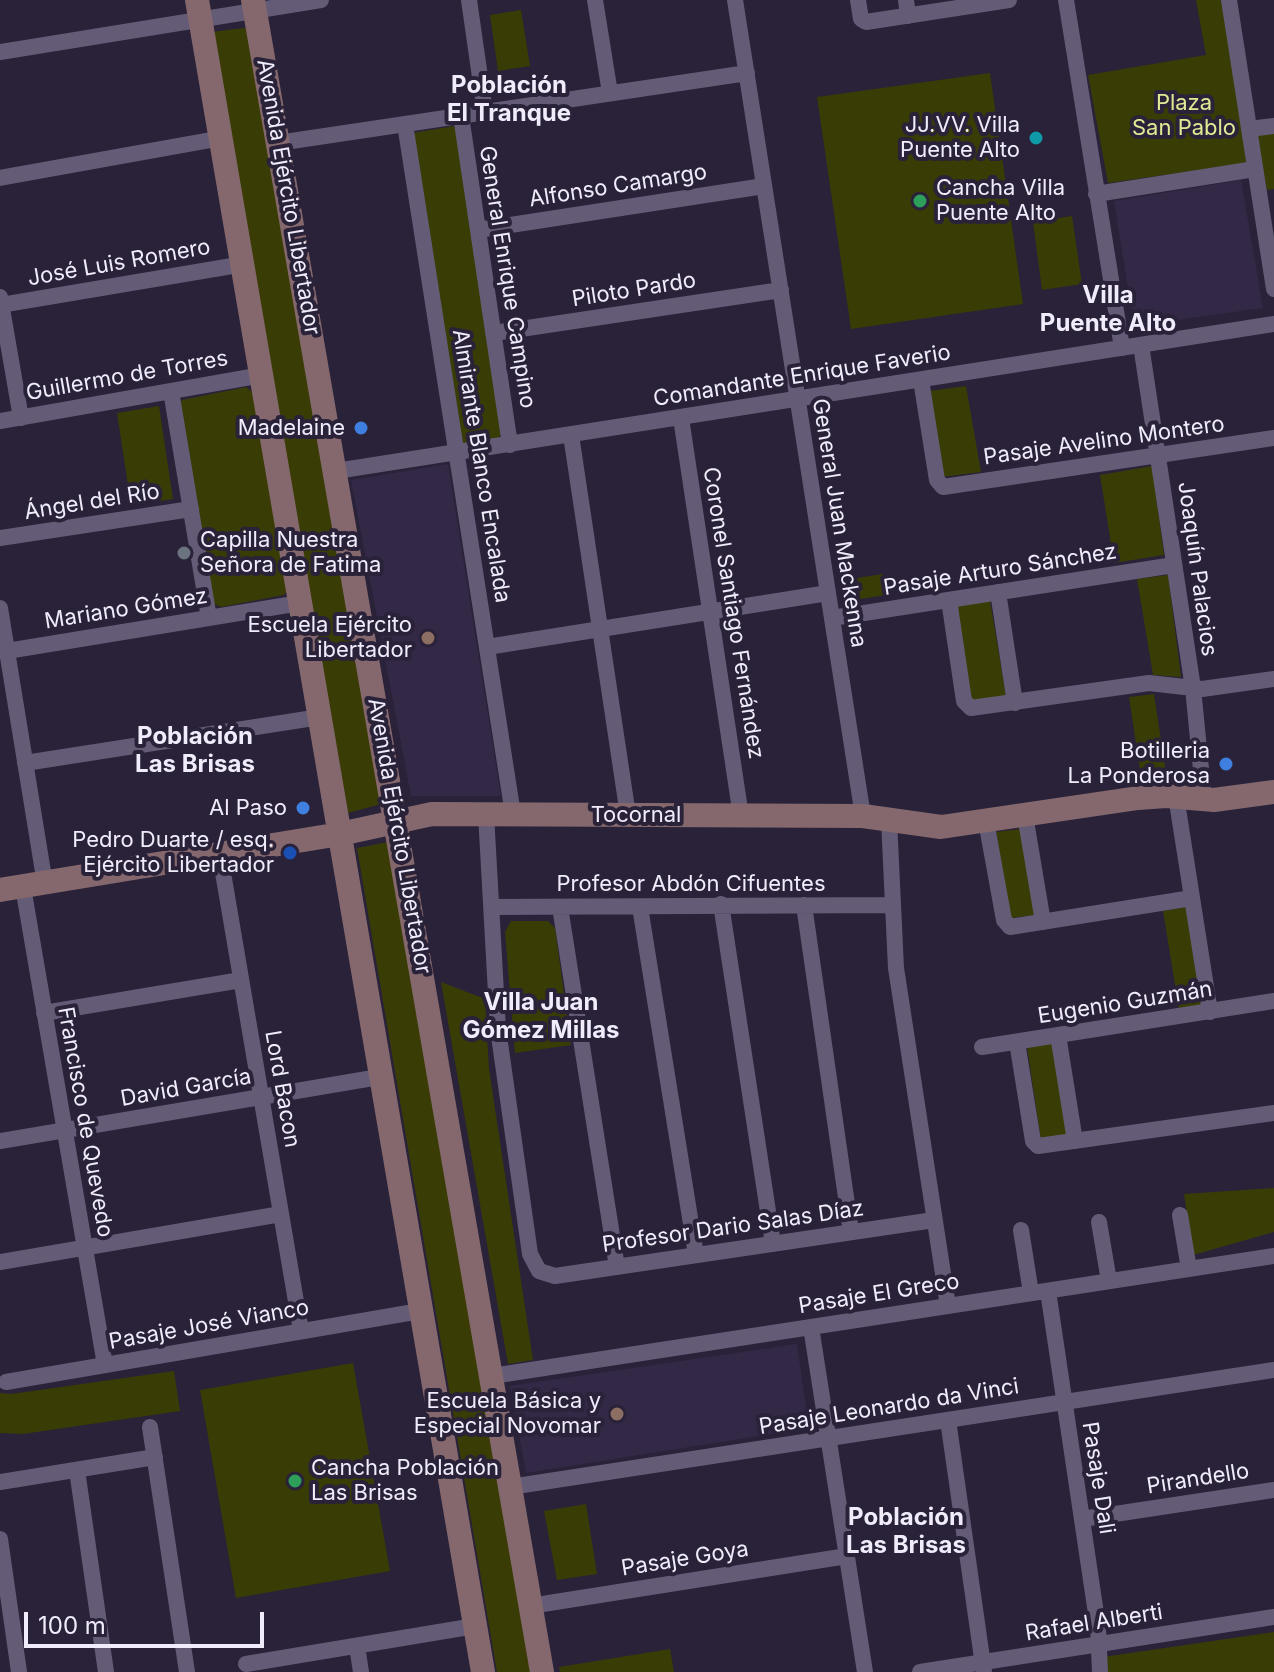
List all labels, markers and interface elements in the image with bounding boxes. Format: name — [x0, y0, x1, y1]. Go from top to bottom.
street label: Avenida Ejército Libertador — [251, 57, 325, 337]
district label: Población El Tranque — [447, 72, 571, 128]
park label: Plaza San Pablo — [1132, 90, 1236, 142]
place label: JJ.VV. Villa Puente Alto — [900, 112, 1020, 164]
marker: JJ.VV. Villa Puente Alto — [1027, 129, 1045, 147]
street label: General Enrique Campino — [473, 144, 541, 410]
street label: Alfonso Camargo — [527, 159, 709, 213]
place label: Cancha Villa Puente Alto — [936, 175, 1065, 226]
marker: Cancha Villa Puente Alto — [911, 192, 929, 210]
street label: José Luis Romero — [26, 234, 212, 292]
street label: Piloto Pardo — [570, 267, 698, 313]
district label: Villa Puente Alto — [1040, 282, 1176, 338]
street label: Almirante Blanco Encalada — [446, 327, 516, 605]
street label: Comandante Enrique Faverio — [651, 339, 953, 413]
street label: Guillermo de Torres — [24, 345, 230, 407]
street label: General Juan Mackenna — [806, 397, 872, 649]
street label: Pasaje Avelino Montero — [982, 411, 1226, 471]
place label: Madelaine — [238, 415, 345, 441]
marker: Madelaine — [352, 419, 370, 437]
street label: Coronel Santiago Fernández — [697, 465, 769, 761]
street label: Ángel del Río — [23, 478, 161, 526]
street label: Joaquín Palacios — [1172, 480, 1222, 658]
place label: Capilla Nuestra Señora de Fatima — [200, 527, 381, 578]
street label: Pasaje Arturo Sánchez — [882, 539, 1118, 601]
marker: Capilla Nuestra Señora de Fatima — [175, 544, 193, 562]
street label: Mariano Gómez — [43, 583, 209, 635]
place label: Escuela Ejército Libertador — [248, 612, 412, 664]
marker: Escuela Ejército Libertador — [419, 629, 437, 647]
street label: Avenida Ejército Libertador — [362, 696, 436, 976]
district label: Población Las Brisas — [135, 723, 255, 779]
place label: Botilleria La Ponderosa — [1068, 738, 1210, 790]
marker: Botilleria La Ponderosa — [1217, 755, 1235, 773]
place label: Al Paso — [209, 795, 287, 821]
marker: Al Paso — [294, 799, 312, 817]
street label: Tocornal — [591, 802, 681, 828]
place label: Pedro Duarte / esq. Ejército Libertador — [72, 827, 274, 878]
marker: Pedro Duarte / esq. Ejército Libertador — [281, 844, 299, 862]
street label: Profesor Abdón Cifuentes — [556, 871, 826, 897]
street label: Eugenio Guzmán — [1036, 976, 1214, 1030]
district label: Villa Juan Gómez Millas — [462, 989, 620, 1045]
street label: Francisco de Quevedo — [52, 1005, 118, 1239]
street label: Lord Bacon — [259, 1028, 305, 1150]
street label: David García — [119, 1064, 253, 1112]
street label: Profesor Dario Salas Díaz — [600, 1196, 866, 1258]
street label: Pasaje El Greco — [797, 1268, 961, 1320]
street label: Pasaje José Vianco — [107, 1294, 311, 1356]
street label: Pasaje Leonardo da Vinci — [757, 1373, 1021, 1441]
place label: Escuela Básica y Especial Novomar — [414, 1388, 601, 1440]
marker: Escuela Básica y Especial Novomar — [608, 1405, 626, 1423]
street label: Pasaje Dali — [1076, 1420, 1120, 1536]
place label: Cancha Población Las Brisas — [311, 1455, 499, 1506]
street label: Pirandello — [1145, 1458, 1251, 1500]
marker: Cancha Población Las Brisas — [286, 1472, 304, 1490]
district label: Población Las Brisas — [846, 1504, 966, 1560]
street label: Pasaje Goya — [619, 1536, 751, 1582]
scale bar — [28, 1596, 268, 1646]
street label: Rafael Alberti — [1023, 1599, 1165, 1647]
text: 100 m — [38, 1611, 106, 1640]

